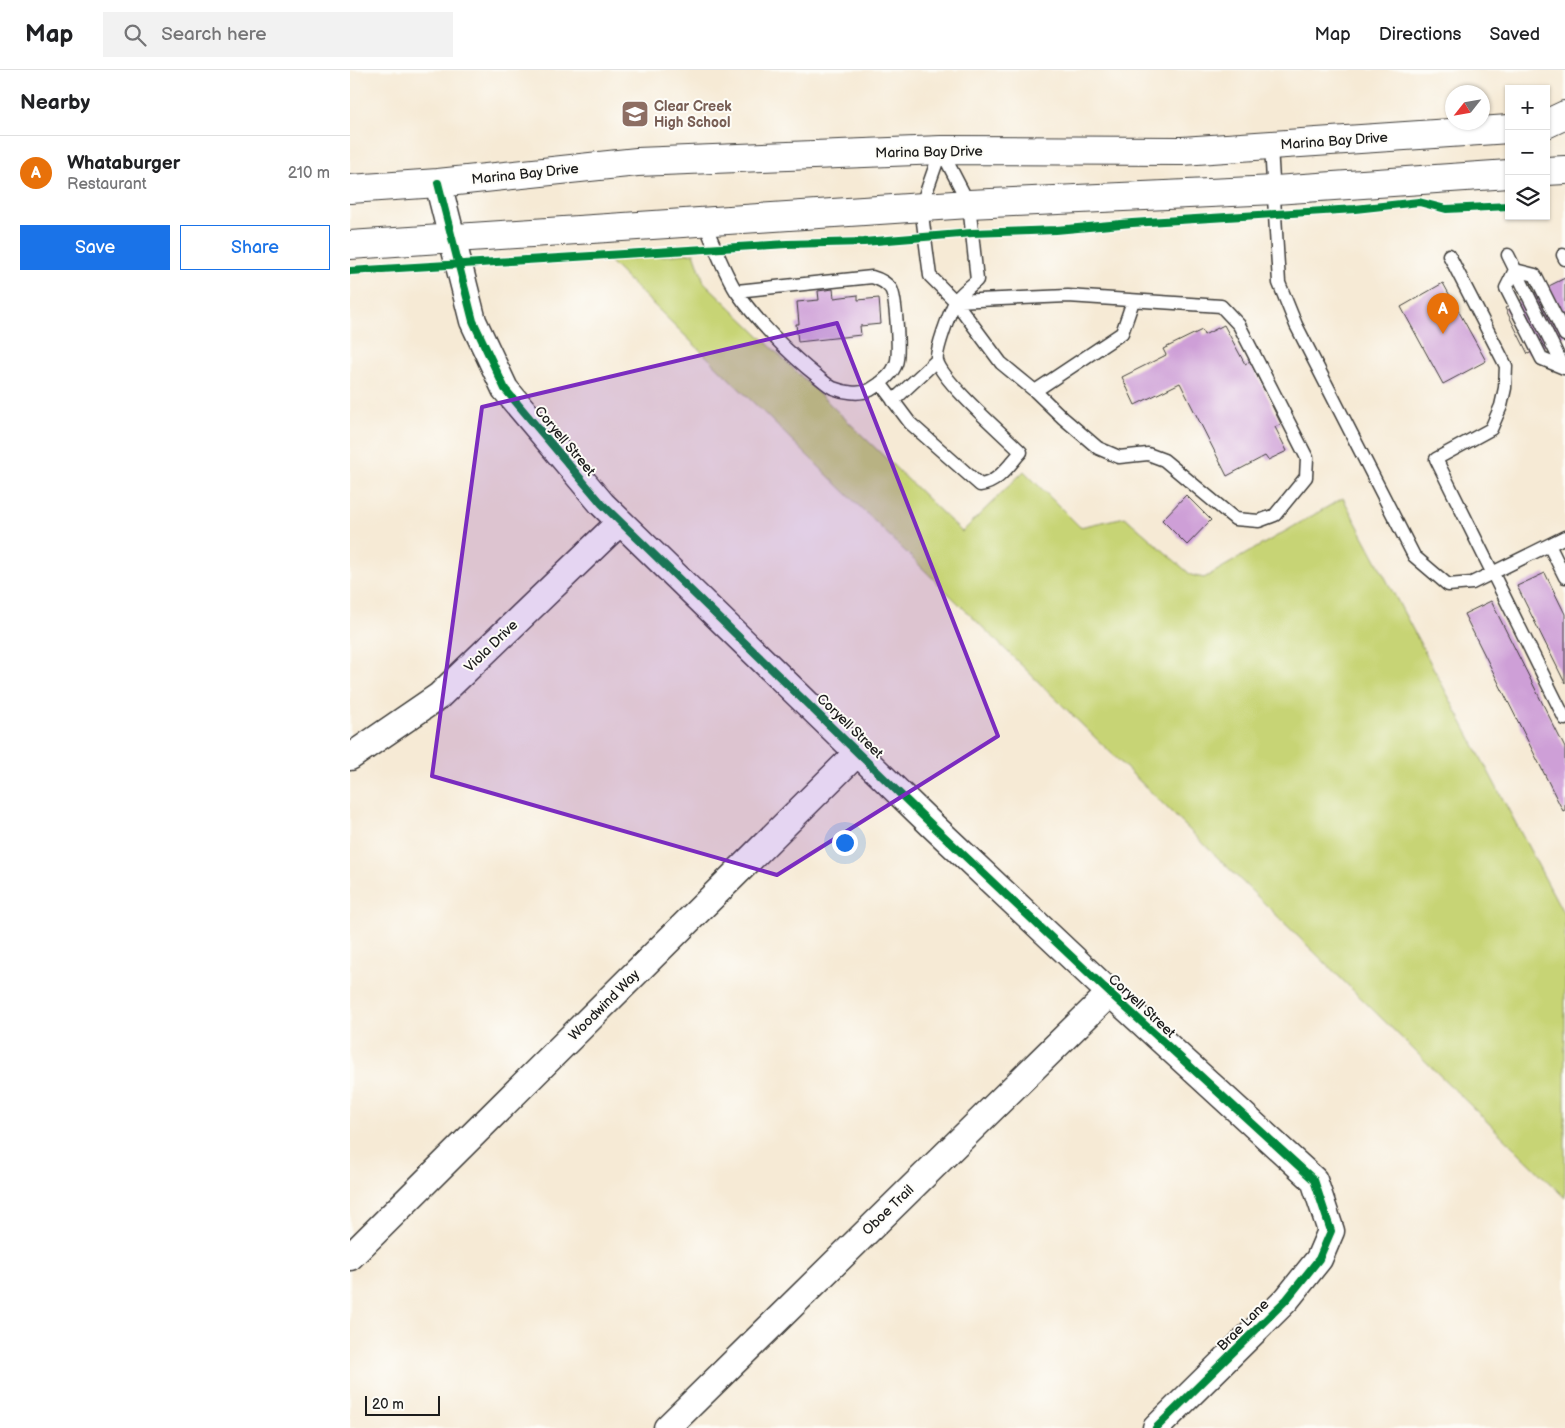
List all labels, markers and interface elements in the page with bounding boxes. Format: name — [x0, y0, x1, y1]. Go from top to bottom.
search box — [103, 12, 453, 57]
text: Map — [25, 20, 73, 49]
icon: search — [121, 21, 149, 49]
text: Search here — [161, 23, 267, 46]
text: Map — [1315, 24, 1351, 45]
text: Directions — [1379, 24, 1461, 45]
text: Saved — [1489, 24, 1540, 45]
north arrow — [1445, 85, 1490, 130]
map controls — [1505, 85, 1550, 220]
button: + — [1505, 85, 1550, 130]
text: Nearby — [20, 90, 90, 115]
place label: Clear Creek High School — [654, 98, 732, 131]
school or university icon: Clear Creek High School — [620, 99, 650, 129]
street label: Marina Bay Drive — [1280, 129, 1388, 153]
button: − — [1505, 130, 1550, 175]
street label: Marina Bay Drive — [875, 143, 983, 161]
text: Whataburger — [67, 152, 180, 175]
street label: Marina Bay Drive — [471, 160, 579, 188]
text: A — [31, 164, 41, 183]
text: 210 m — [288, 164, 330, 183]
text: Restaurant — [67, 175, 147, 194]
button: layers — [1505, 175, 1550, 220]
button: Save — [20, 225, 170, 270]
button: Share — [180, 225, 330, 270]
pin: A — [1427, 293, 1459, 334]
street label: Coryell Street — [531, 403, 599, 480]
street label: Viola Drive — [461, 616, 521, 676]
street label: Coryell Street — [813, 690, 887, 762]
your location — [832, 830, 858, 856]
street label: Woodwind Way — [565, 966, 643, 1044]
street label: Coryell Street — [1105, 971, 1180, 1042]
street label: Oboe Trail — [859, 1181, 917, 1239]
street label: Brae Lane — [1214, 1296, 1272, 1354]
scale bar — [365, 1393, 440, 1416]
text: 20 m — [372, 1396, 404, 1413]

